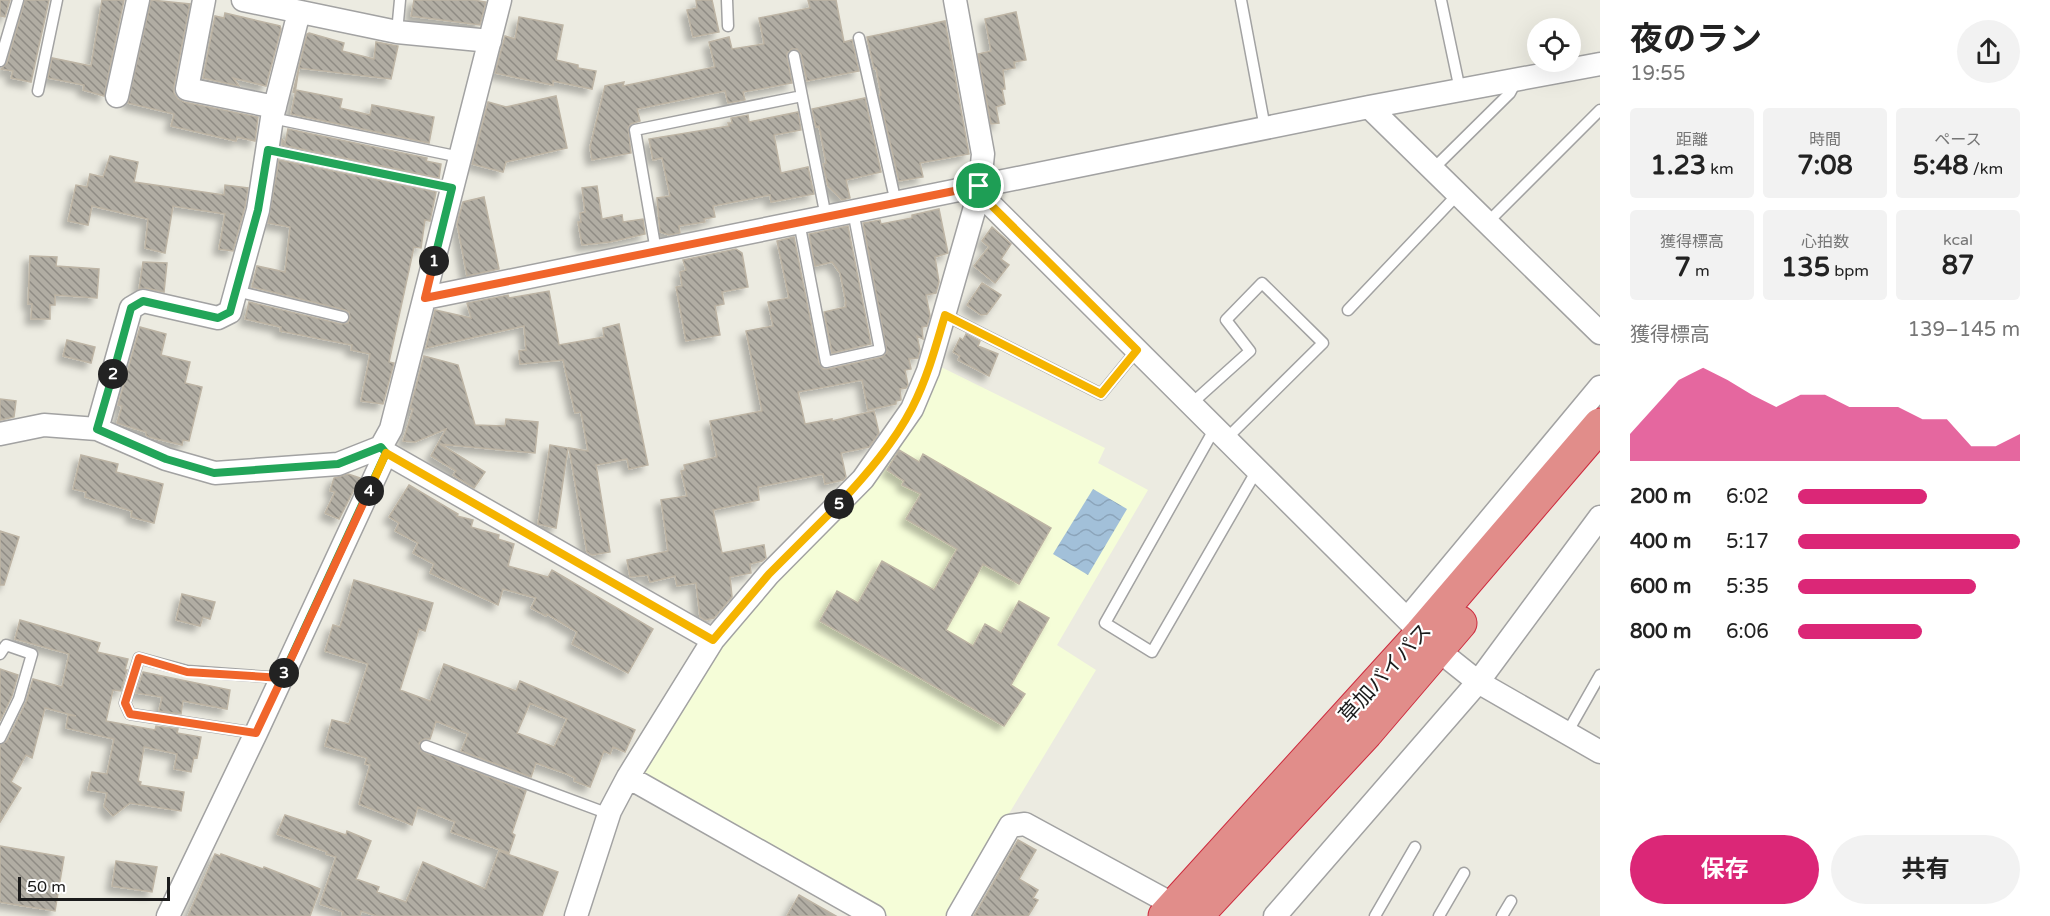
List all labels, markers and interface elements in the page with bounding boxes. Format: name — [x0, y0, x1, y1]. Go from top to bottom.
map controls — [1527, 18, 1581, 72]
button: locate — [1527, 18, 1581, 72]
text: 夜のラン — [1630, 20, 1762, 59]
button: share — [1957, 20, 2020, 83]
text: 19:55 — [1630, 62, 1685, 86]
text: 距離 — [1676, 130, 1708, 150]
text: 時間 — [1809, 130, 1841, 150]
text: ペース — [1934, 130, 1982, 150]
text: 1.23 — [1650, 150, 1706, 181]
text: 7:08 — [1797, 150, 1853, 181]
text: 5:48 — [1913, 150, 1969, 181]
text: km — [1706, 159, 1734, 179]
text: /km — [1969, 159, 2003, 179]
pin — [953, 160, 1004, 211]
icon: arrive — [962, 169, 995, 202]
text: kcal — [1943, 230, 1973, 250]
text: 獲得標高 — [1660, 232, 1724, 252]
text: 心拍数 — [1801, 232, 1849, 252]
pin: 1 — [419, 246, 449, 276]
text: 87 — [1942, 250, 1974, 281]
text: 1 — [429, 251, 439, 271]
text: 7 — [1674, 252, 1691, 283]
text: 135 — [1781, 252, 1830, 283]
text: m — [1691, 261, 1710, 281]
text: bpm — [1830, 261, 1869, 281]
text: 139–145 m — [1907, 318, 2020, 342]
text: 獲得標高 — [1630, 323, 1710, 347]
pin: 2 — [98, 359, 128, 389]
text: 2 — [108, 364, 118, 384]
pin: 4 — [354, 476, 384, 506]
text: 4 — [364, 481, 374, 501]
text: 200 m — [1630, 485, 1691, 509]
text: 6:02 — [1726, 485, 1769, 509]
pin: 5 — [824, 489, 854, 519]
text: 5 — [834, 494, 844, 514]
text: 400 m — [1630, 530, 1691, 554]
text: 5:17 — [1726, 530, 1769, 554]
text: 600 m — [1630, 575, 1691, 599]
text: 5:35 — [1726, 575, 1769, 599]
street label: 草加バイパス — [1334, 618, 1437, 728]
text: 800 m — [1630, 620, 1691, 644]
text: 6:06 — [1726, 620, 1769, 644]
pin: 3 — [269, 658, 299, 688]
text: 3 — [279, 663, 289, 683]
button: 保存 — [1630, 835, 1819, 904]
button: 共有 — [1831, 835, 2020, 904]
scale bar — [18, 874, 170, 902]
text: 50 m — [27, 877, 66, 897]

